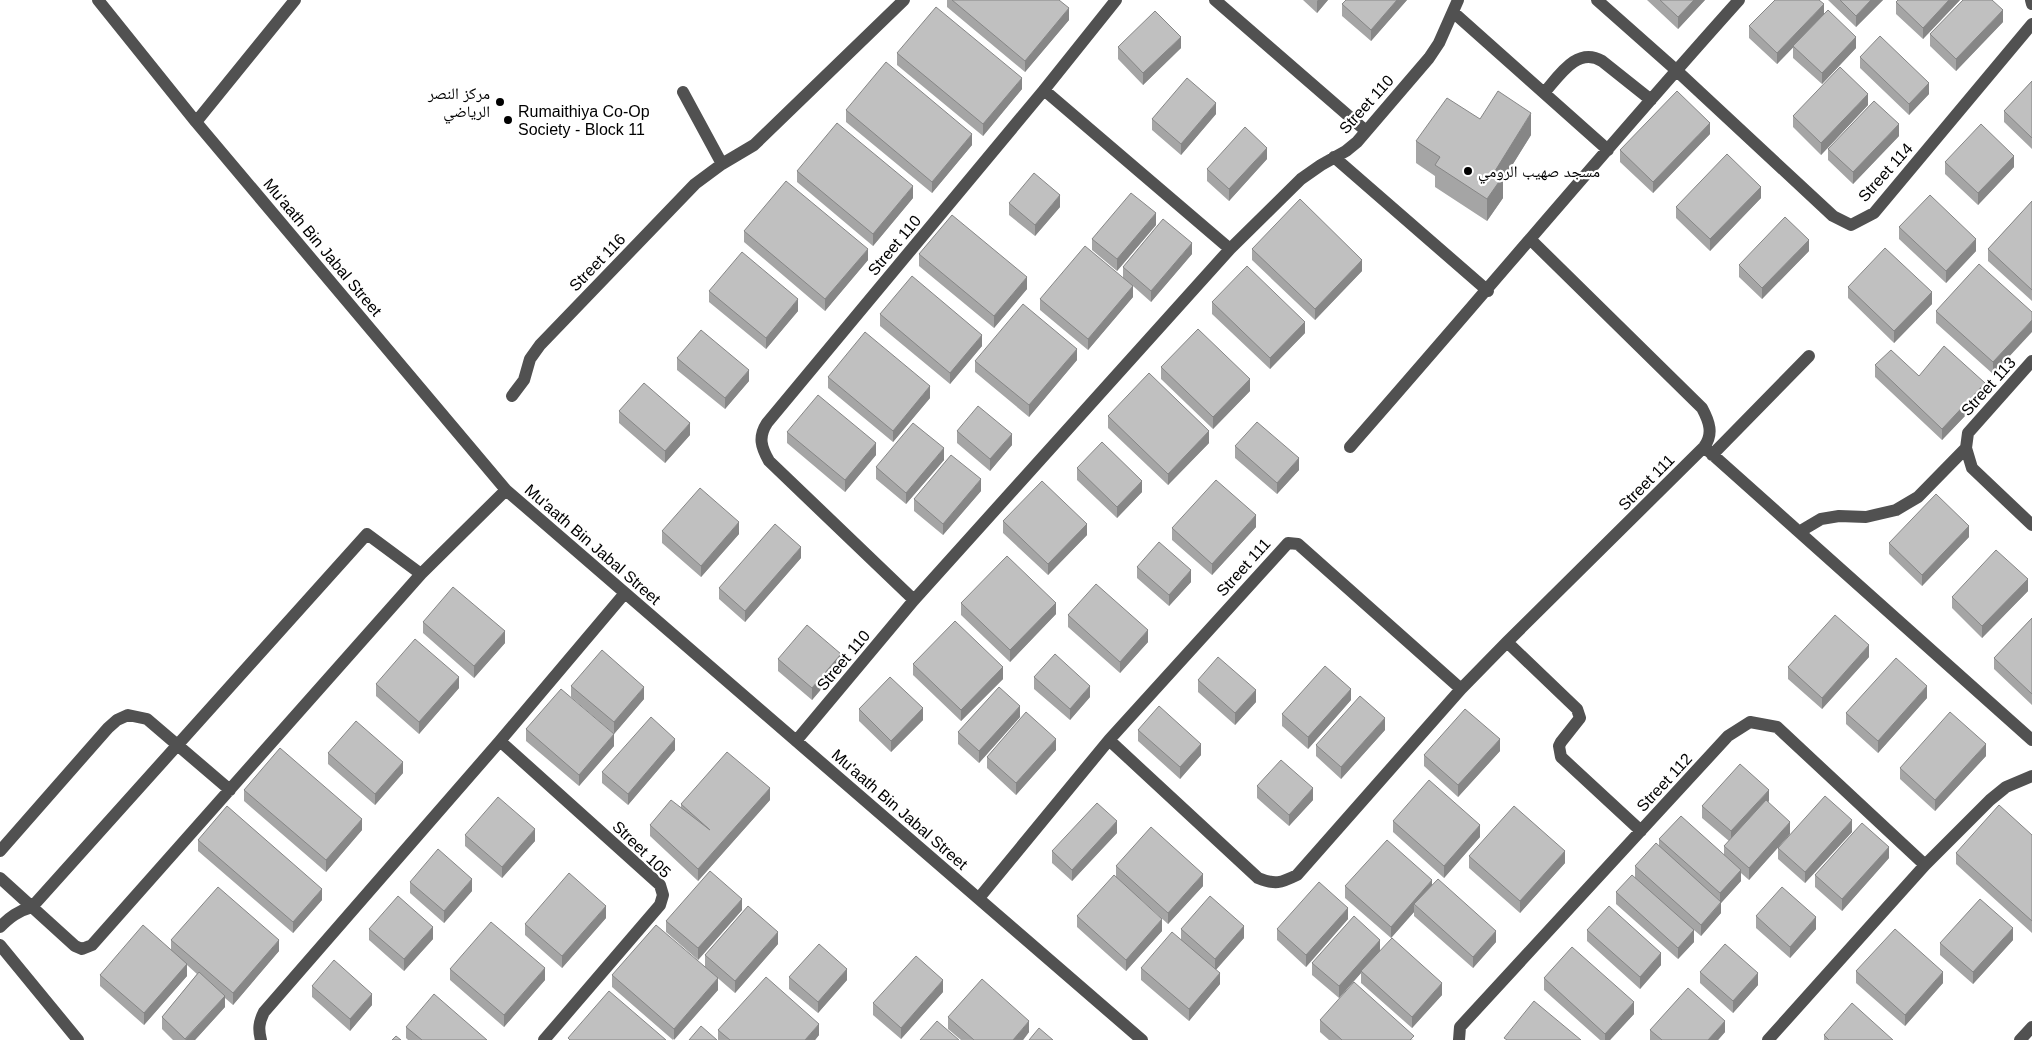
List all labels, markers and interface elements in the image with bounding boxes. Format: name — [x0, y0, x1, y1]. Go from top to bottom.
street label: Street 110 — [1336, 72, 1397, 137]
place label: مركز النصر الرياضي — [427, 85, 490, 124]
marker: مركز النصر الرياضي — [494, 96, 506, 108]
place label: Rumaithiya Co-Op Society - Block 11 — [518, 103, 650, 138]
marker: Rumaithiya Co-Op Society - Block 11 — [502, 114, 514, 126]
street label: Street 114 — [1855, 140, 1916, 205]
place label: مسجد صهيب الرومي — [1478, 163, 1600, 184]
marker: مسجد صهيب الرومي — [1462, 165, 1474, 177]
street label: Mu'aath Bin Jabal Street — [260, 175, 385, 320]
street label: Street 110 — [865, 212, 924, 279]
street label: Street 116 — [566, 230, 629, 294]
street label: Street 113 — [1958, 354, 2019, 419]
street label: Street 111 — [1615, 451, 1678, 514]
street label: Mu'aath Bin Jabal Street — [522, 481, 664, 608]
street label: Street 111 — [1213, 535, 1274, 600]
street label: Street 110 — [814, 627, 873, 694]
street label: Mu'aath Bin Jabal Street — [829, 746, 971, 873]
street label: Street 112 — [1633, 750, 1695, 815]
street label: Street 105 — [609, 818, 674, 881]

